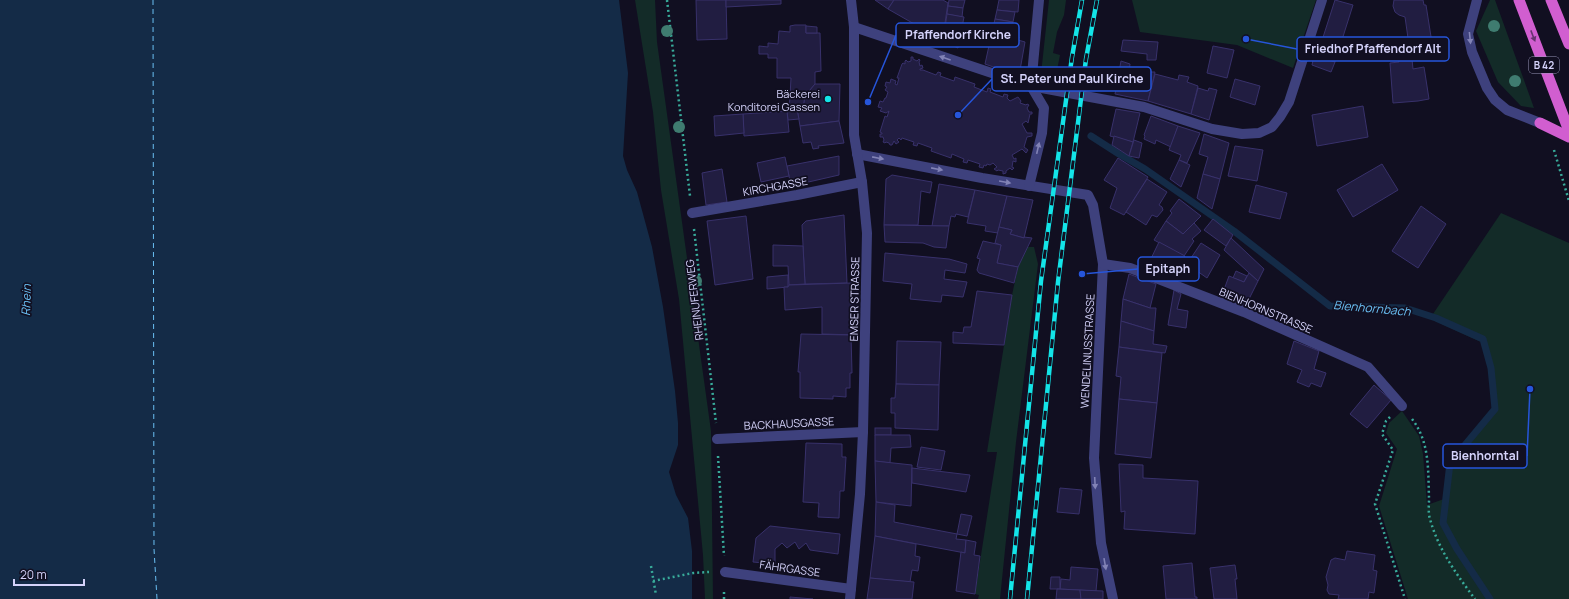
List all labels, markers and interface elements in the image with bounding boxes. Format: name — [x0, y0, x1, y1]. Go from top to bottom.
callout: Pfaffendorf Kirche — [896, 23, 1019, 47]
text: Pfaffendorf Kirche — [905, 26, 1011, 43]
one-way arrow — [1530, 31, 1536, 43]
one-way arrow — [1466, 32, 1473, 44]
callout: Friedhof Pfaffendorf Alt — [1297, 37, 1449, 61]
text: Friedhof Pfaffendorf Alt — [1305, 40, 1441, 57]
one-way arrow — [939, 55, 951, 61]
road number: B 42 — [1529, 57, 1559, 73]
callout: St. Peter und Paul Kirche — [992, 67, 1151, 91]
text: St. Peter und Paul Kirche — [1000, 70, 1144, 87]
place label: Bäckerei Konditorei Gassen — [728, 86, 820, 114]
marker: Bäckerei Konditorei Gassen — [823, 94, 833, 104]
one-way arrow — [1035, 142, 1041, 154]
one-way arrow — [872, 155, 884, 161]
one-way arrow — [931, 166, 944, 172]
street label: KIRCHGASSE — [741, 173, 809, 199]
one-way arrow — [999, 179, 1012, 185]
street label: EMSER STRASSE — [846, 257, 862, 341]
callout: Epitaph — [1138, 257, 1199, 281]
street label: RHEINUFERWEG — [682, 259, 706, 341]
text: Epitaph — [1146, 260, 1190, 277]
water label: Rhein — [17, 283, 35, 316]
street label: BIENHORNSTRASSE — [1217, 284, 1315, 336]
street label: WENDELINUSSTRASSE — [1077, 293, 1097, 409]
water label: Bienhornbach — [1333, 296, 1412, 320]
street label: BACKHAUSGASSE — [743, 413, 835, 433]
callout: Bienhorntal — [1443, 444, 1527, 468]
text: Bienhorntal — [1451, 447, 1519, 464]
one-way arrow — [1092, 477, 1099, 489]
street label: FÄHRGASSE — [759, 556, 821, 580]
one-way arrow — [1102, 558, 1108, 570]
scale bar — [14, 561, 84, 587]
text: 20 m — [20, 566, 47, 583]

